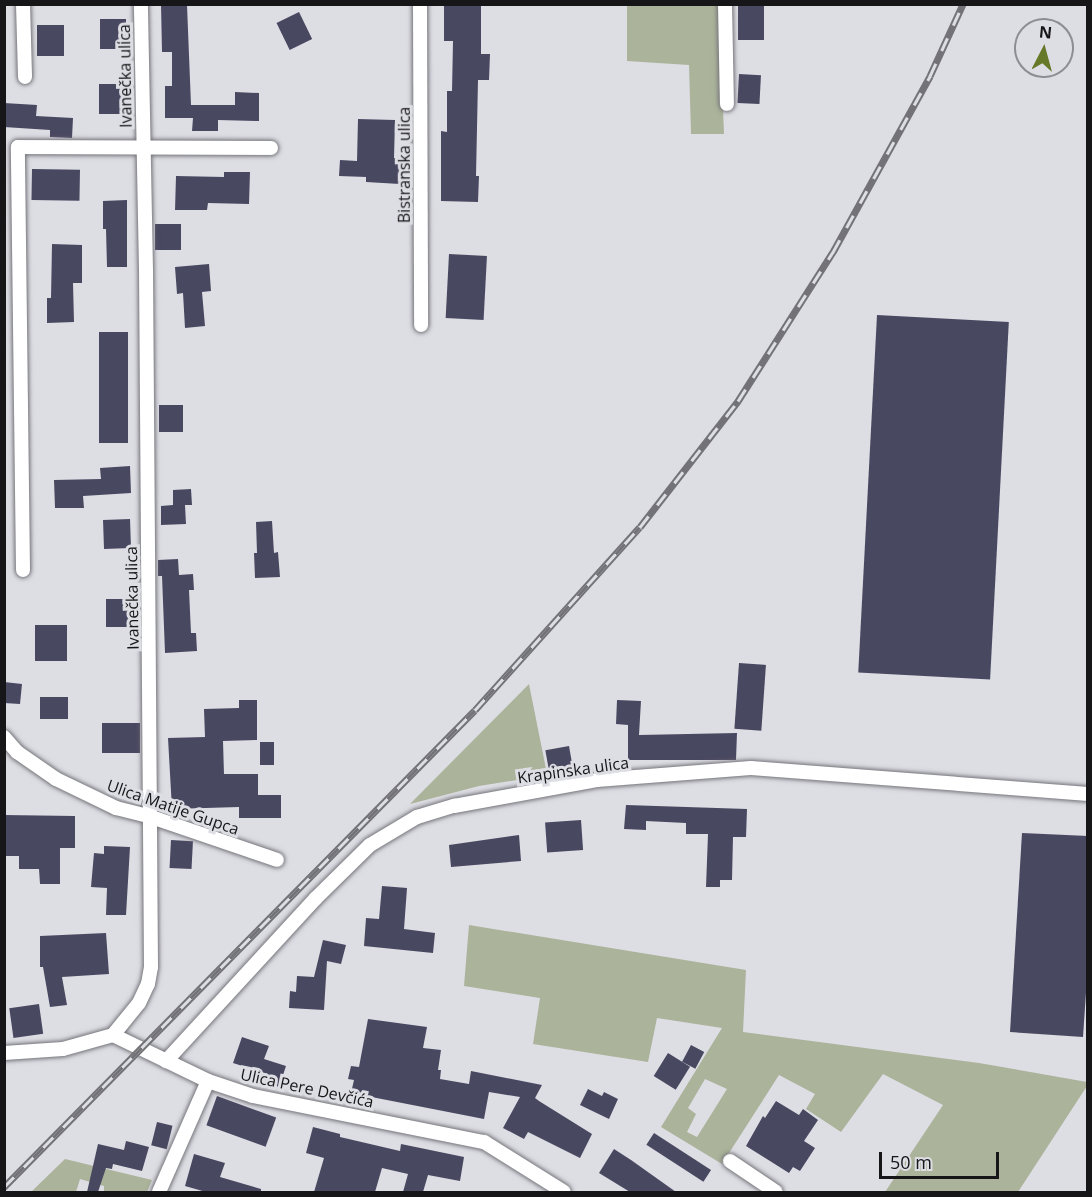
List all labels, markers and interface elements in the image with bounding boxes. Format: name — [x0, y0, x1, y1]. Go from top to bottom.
north arrow — [1014, 18, 1074, 78]
text: N — [1038, 20, 1053, 44]
street label: Ivanečka ulica — [114, 24, 136, 128]
street label: Bistranska ulica — [394, 107, 414, 223]
street label: Ivanečka ulica — [121, 546, 143, 650]
street label: Krapinska ulica — [516, 753, 630, 787]
street label: Ulica Matije Gupca — [104, 775, 242, 839]
street label: Ulica Pere Devčića — [239, 1065, 375, 1111]
scale bar — [882, 1140, 1002, 1178]
text: 50 m — [890, 1150, 932, 1174]

